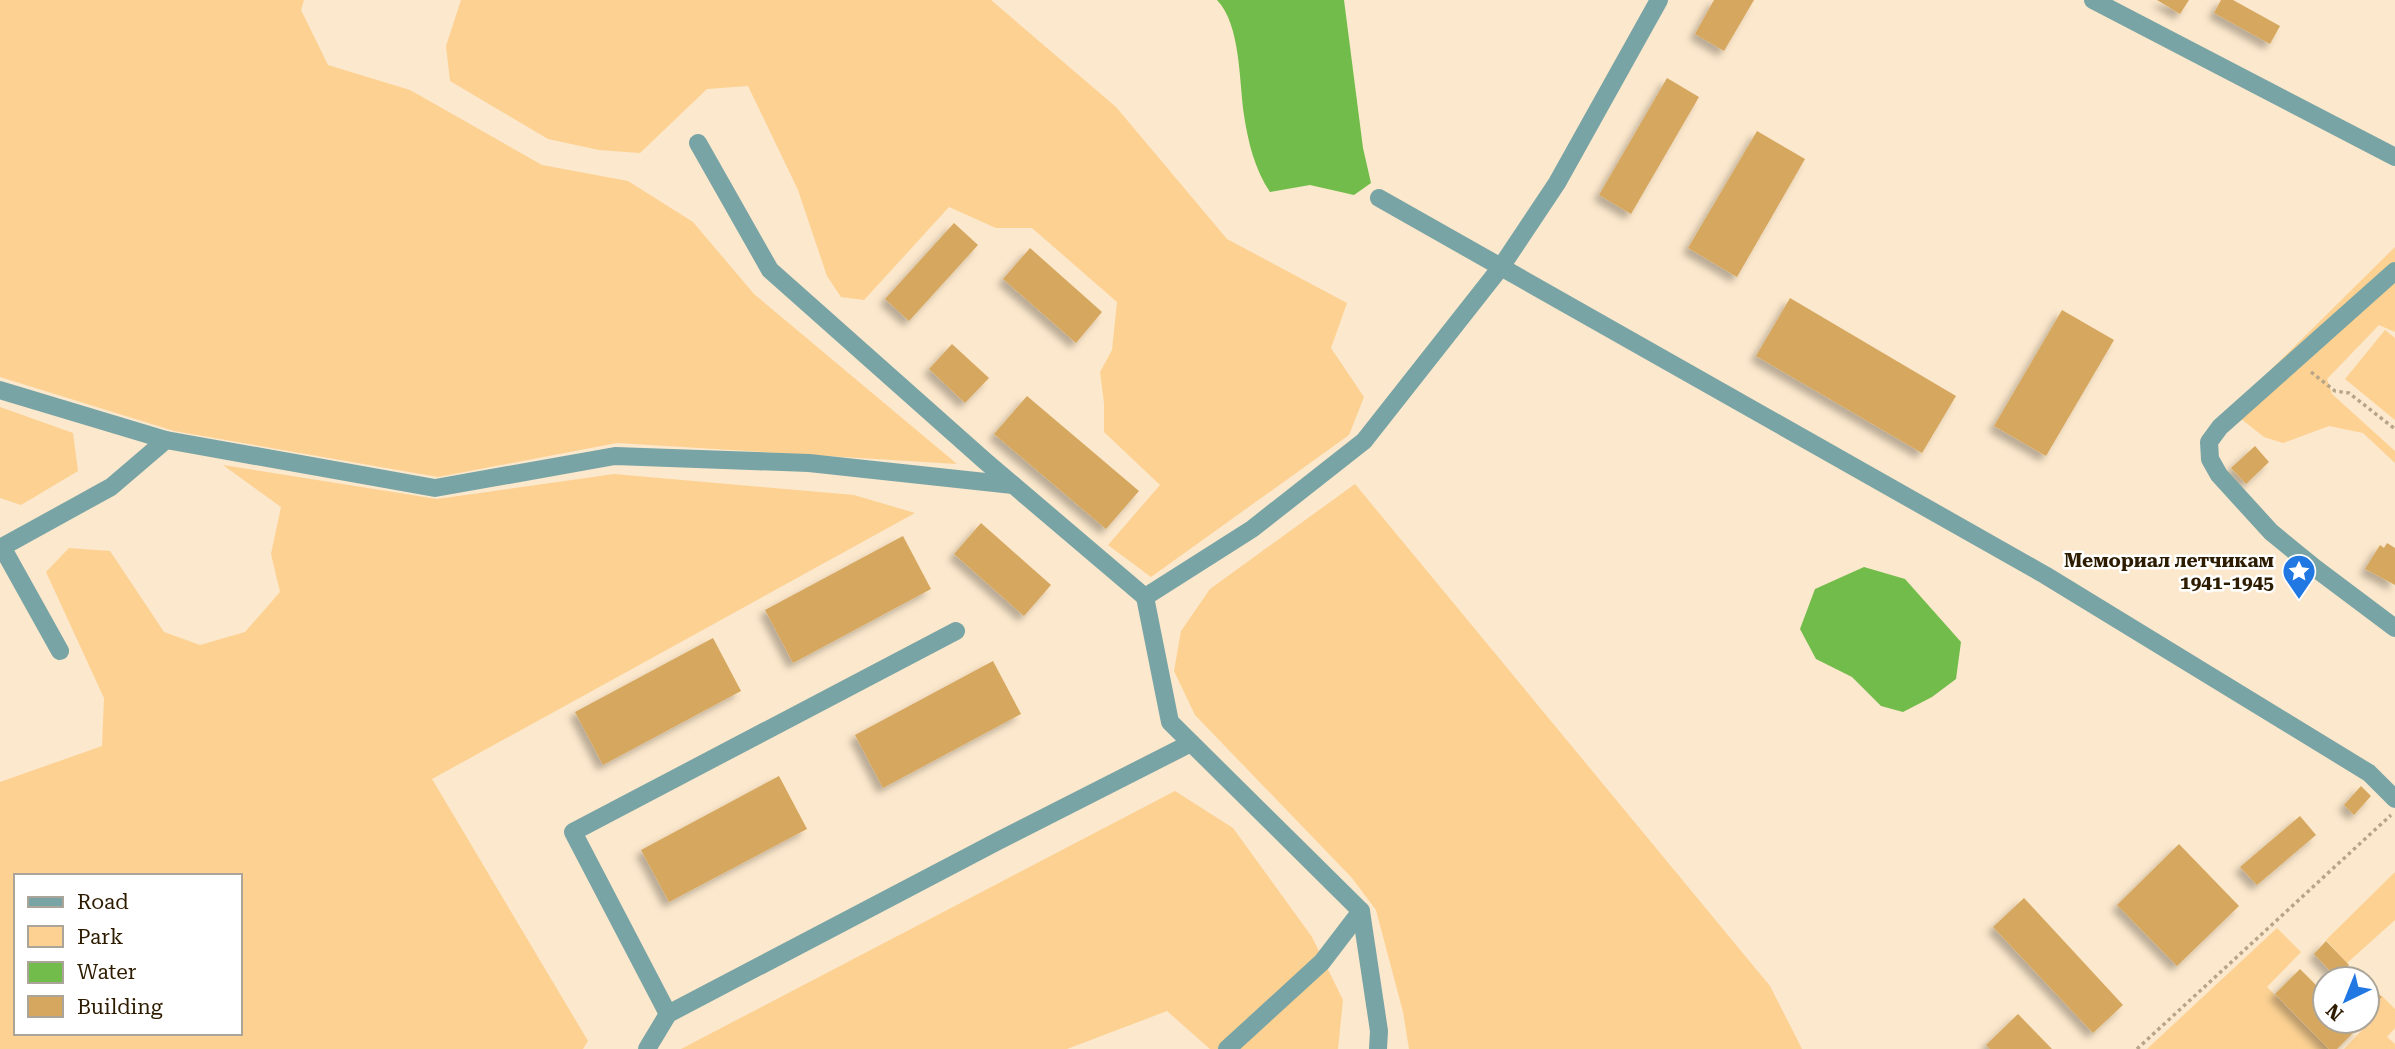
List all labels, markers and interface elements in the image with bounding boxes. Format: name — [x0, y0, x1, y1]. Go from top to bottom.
place label: Мемориал летчикам 1941-1945 — [2064, 549, 2274, 594]
place icon: Мемориал летчикам 1941-1945 — [2280, 552, 2318, 601]
legend — [14, 874, 242, 1035]
text: Road — [77, 890, 129, 914]
text: Park — [77, 925, 123, 949]
text: Water — [77, 960, 137, 984]
north arrow — [2311, 965, 2381, 1035]
text: Building — [77, 995, 163, 1019]
text: N — [2321, 998, 2348, 1025]

